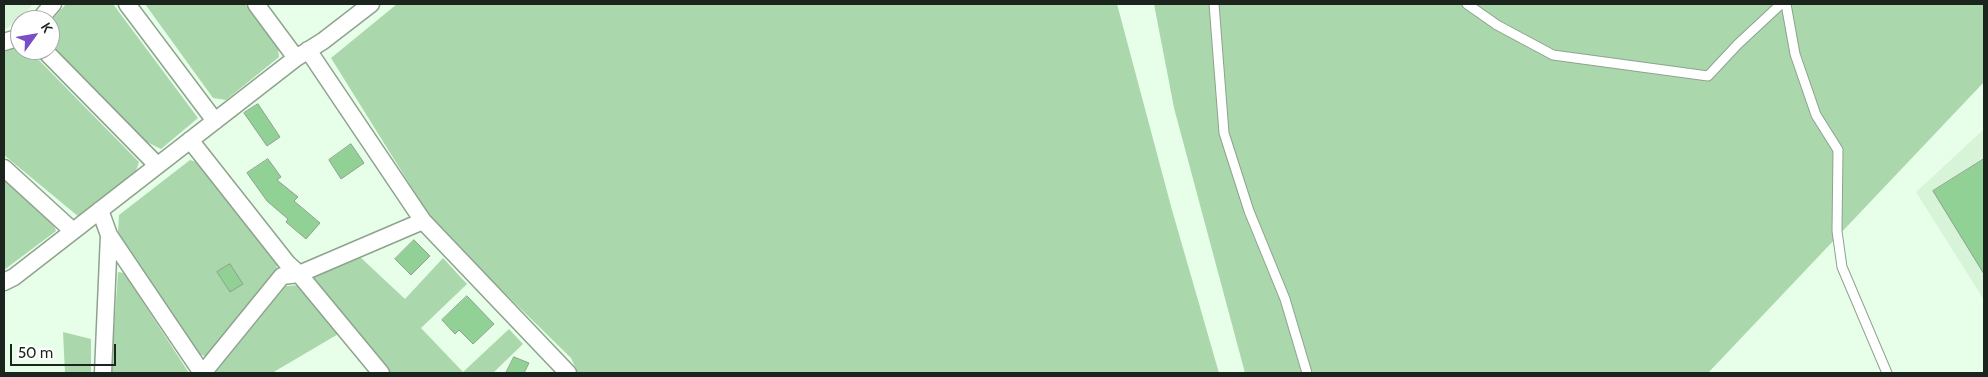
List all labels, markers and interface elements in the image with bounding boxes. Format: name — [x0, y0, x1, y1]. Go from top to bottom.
north arrow — [10, 10, 60, 60]
text: K — [37, 19, 57, 36]
scale bar — [12, 334, 119, 366]
text: 50 m — [18, 344, 53, 362]

